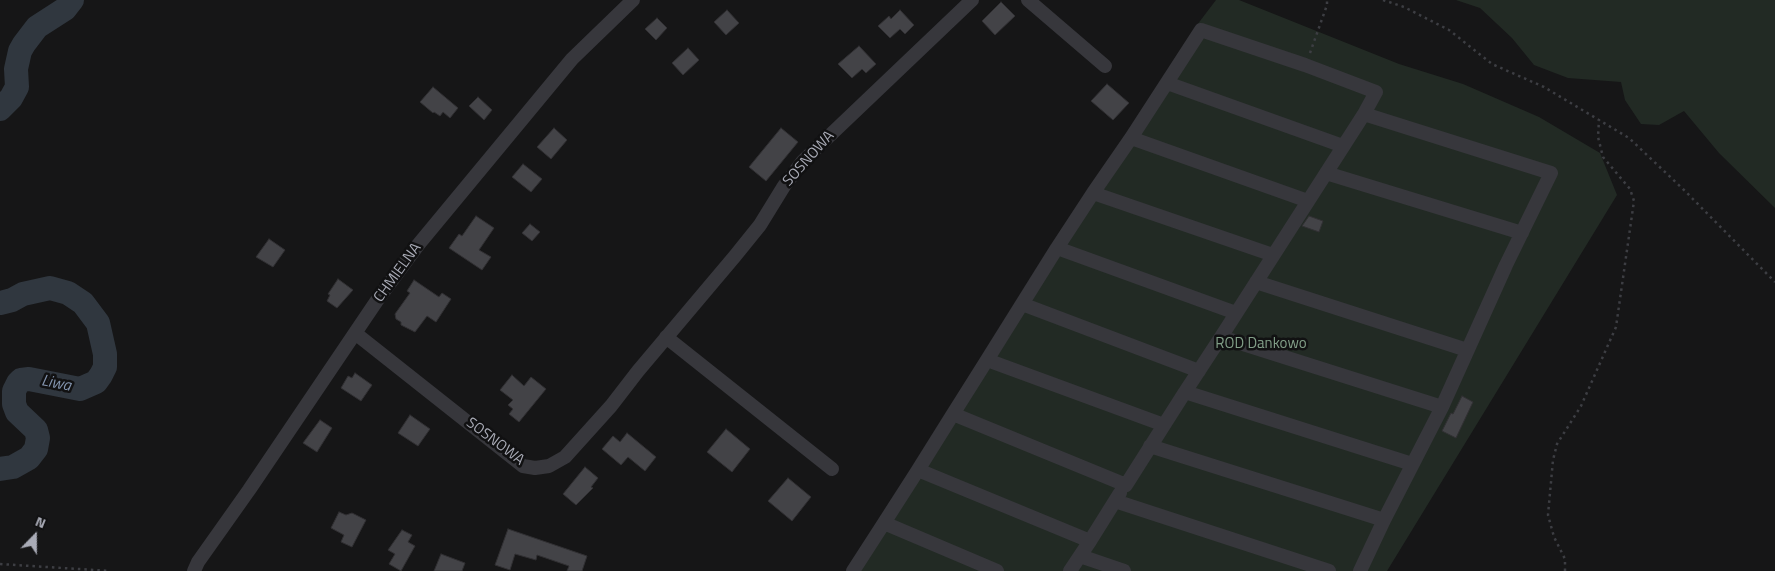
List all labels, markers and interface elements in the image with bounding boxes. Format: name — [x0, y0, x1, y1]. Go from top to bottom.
street label: SOSNOWA — [780, 128, 838, 190]
street label: CHMIELNA — [370, 240, 426, 306]
park label: ROD Dankowo — [1215, 335, 1307, 353]
water label: Liwa — [40, 372, 72, 396]
street label: SOSNOWA — [462, 414, 528, 470]
text: N — [32, 510, 49, 533]
north arrow — [10, 511, 60, 561]

